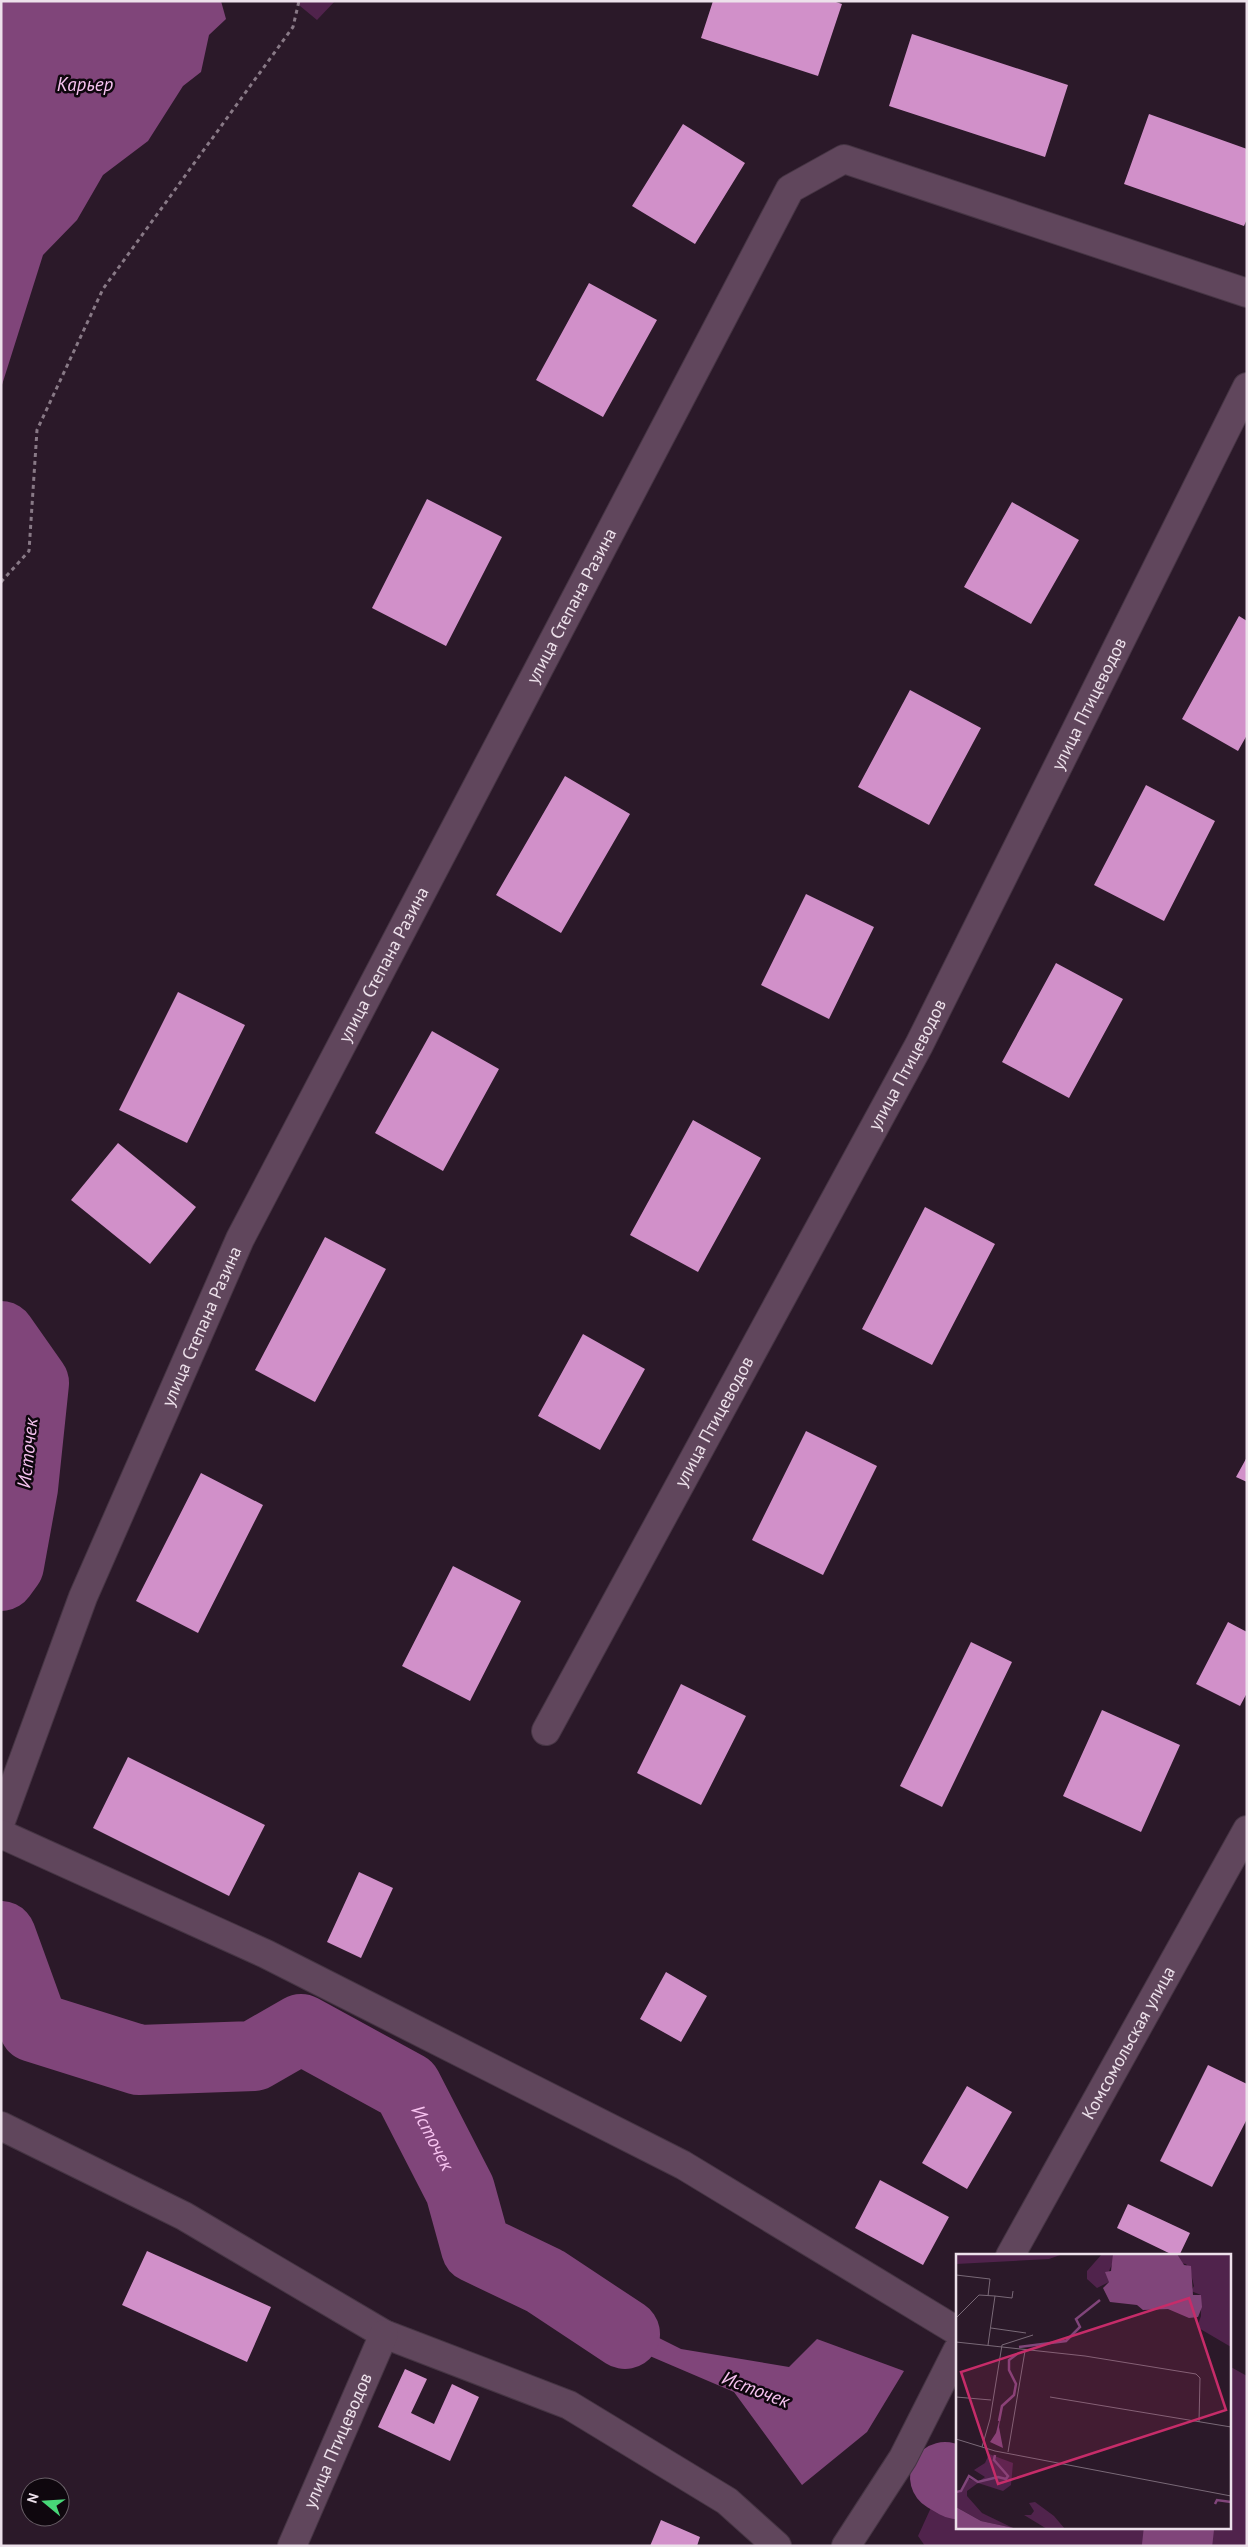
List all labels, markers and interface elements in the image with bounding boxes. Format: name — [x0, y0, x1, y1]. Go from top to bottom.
water label: Карьер — [57, 72, 114, 96]
street label: улица Степана Разина — [521, 524, 621, 688]
street label: улица Птицеводов — [1046, 633, 1131, 774]
street label: улица Степана Разина — [333, 883, 433, 1046]
street label: улица Птицеводов — [863, 995, 951, 1134]
street label: улица Степана Разина — [156, 1242, 246, 1410]
street label: улица Птицеводов — [669, 1352, 759, 1491]
water label: Источек — [11, 1416, 43, 1489]
street label: Комсомольская улица — [1076, 1962, 1180, 2123]
water label: Источек — [406, 2101, 460, 2176]
inset map — [956, 2254, 1230, 2530]
water label: Источек — [719, 2365, 794, 2413]
street label: улица Птицеводов — [298, 2369, 377, 2512]
north arrow — [20, 2477, 70, 2527]
text: N — [23, 2491, 43, 2505]

